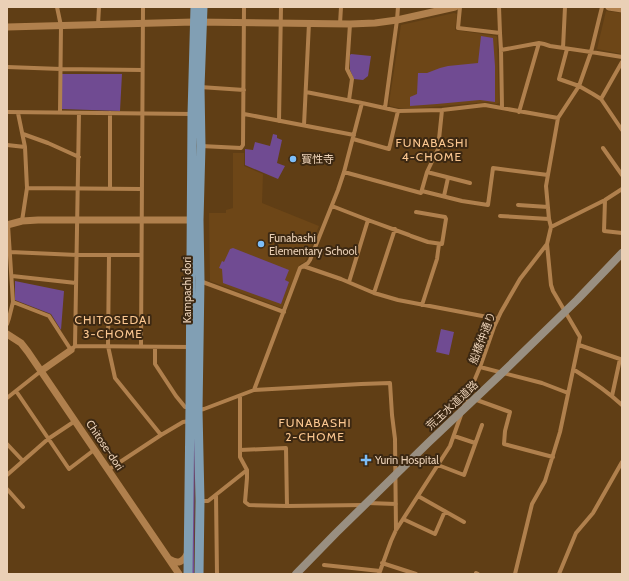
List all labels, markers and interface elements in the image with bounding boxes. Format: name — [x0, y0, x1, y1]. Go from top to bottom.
district label: FUNABASHI 4-CHOME — [396, 135, 468, 164]
place label: 寳性寺 — [301, 152, 334, 166]
marker: 寳性寺 — [288, 154, 298, 164]
place label: Funabashi Elementary School — [269, 231, 358, 258]
marker: Funabashi Elementary School — [256, 239, 266, 249]
street label: Kampachi dori — [180, 257, 194, 323]
street label: 船橋仲通り — [466, 310, 498, 366]
district label: CHITOSEDAI 3-CHOME — [75, 312, 151, 341]
street label: 荒玉水道道路 — [423, 377, 481, 433]
district label: FUNABASHI 2-CHOME — [279, 415, 351, 444]
street label: Chitose-dori — [83, 417, 127, 473]
place label: Yurin Hospital — [374, 453, 439, 467]
marker: Yurin Hospital — [360, 454, 372, 466]

